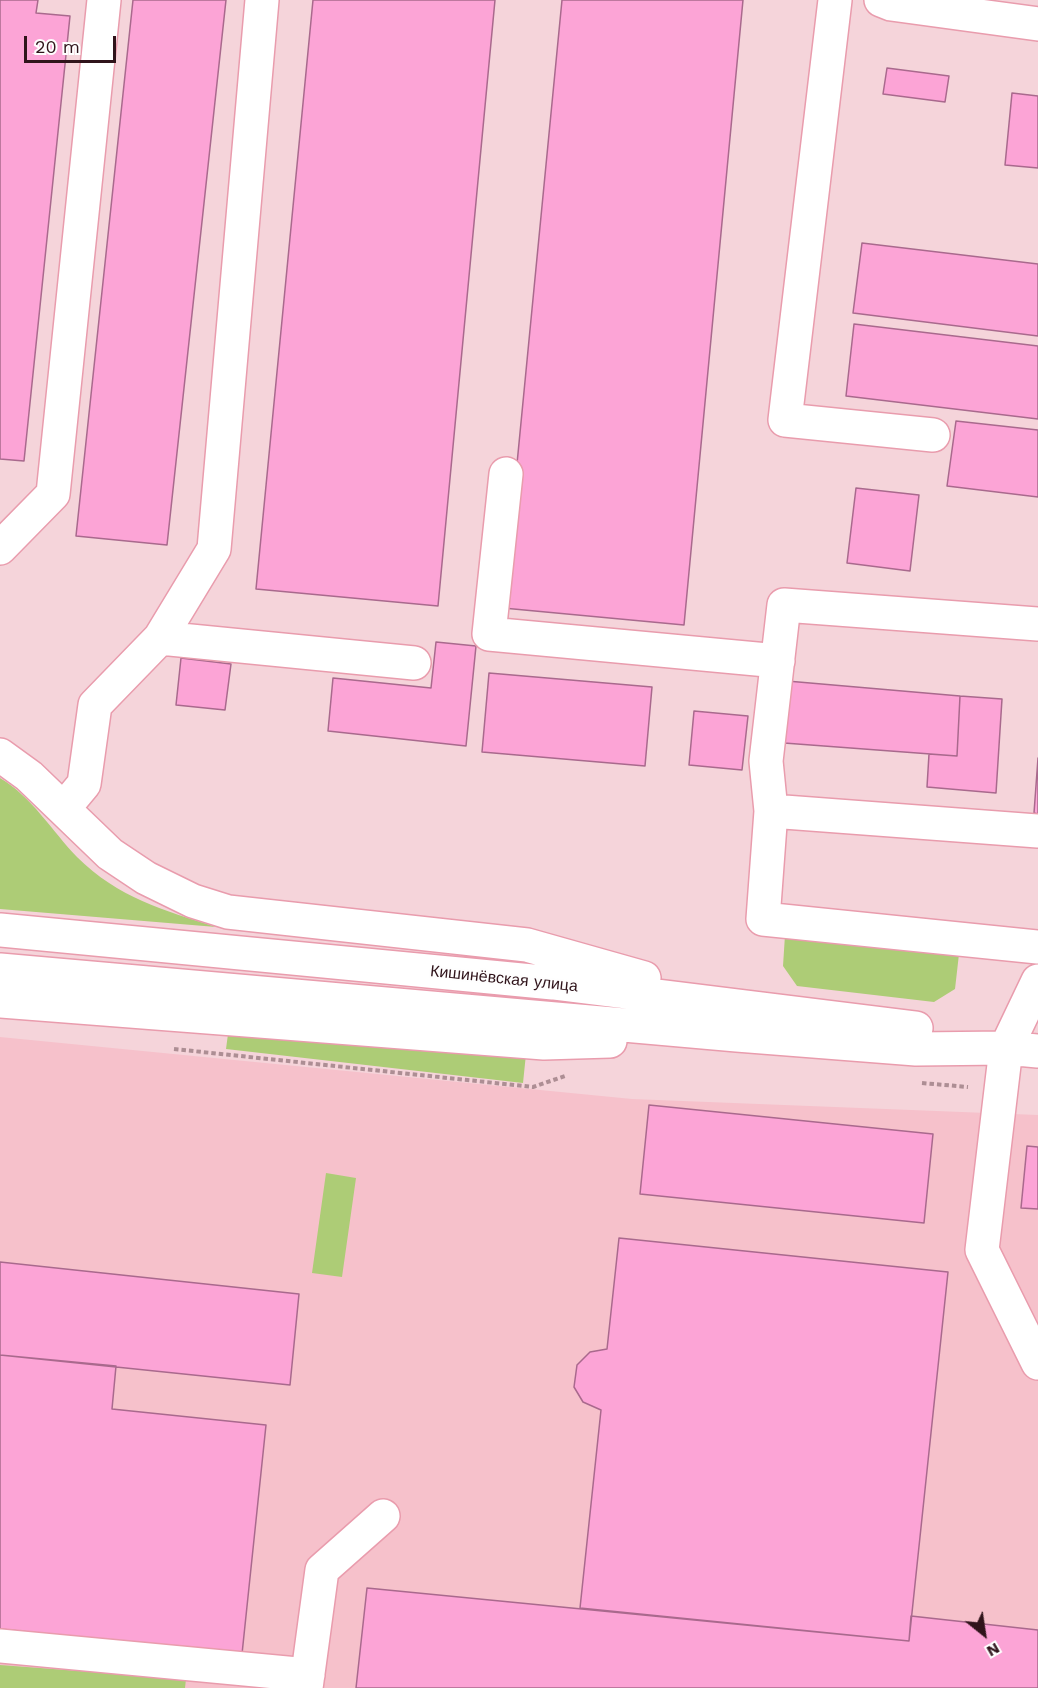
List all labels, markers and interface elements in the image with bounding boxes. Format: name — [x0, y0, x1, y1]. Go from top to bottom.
scale bar — [27, 24, 118, 62]
text: 20 m — [35, 36, 80, 57]
street label: Кишинёвская улица — [429, 962, 579, 996]
north arrow — [954, 1604, 1014, 1664]
text: N — [983, 1639, 1003, 1661]

